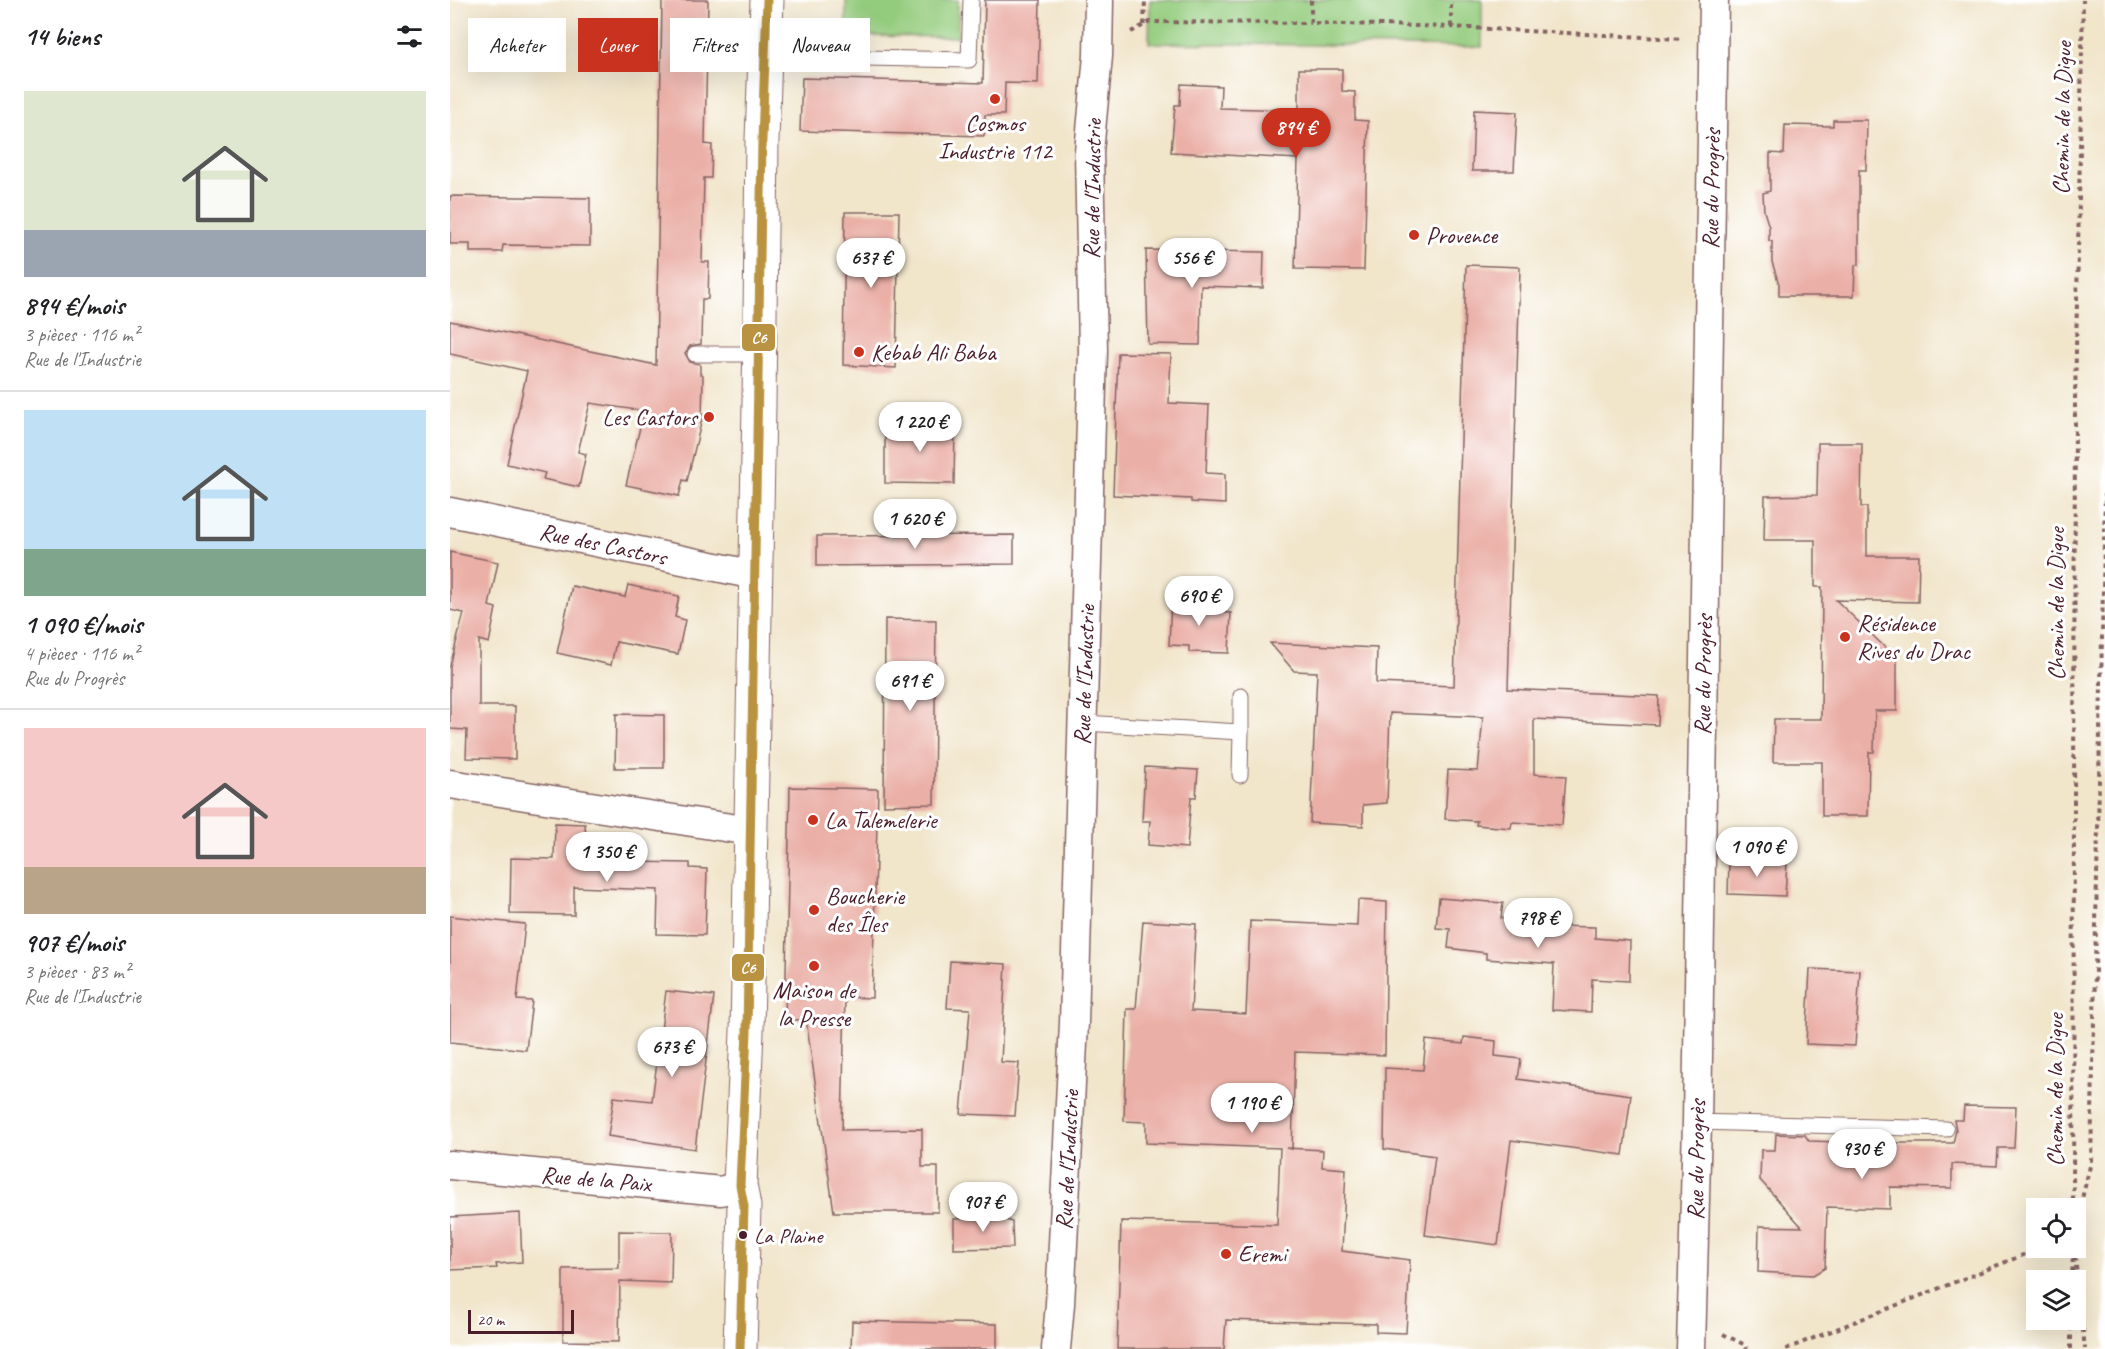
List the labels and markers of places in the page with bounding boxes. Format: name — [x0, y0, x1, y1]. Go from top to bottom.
marker: Cosmos Industrie 112 — [988, 92, 1002, 106]
place label: Cosmos Industrie 112 — [938, 108, 1054, 166]
pin: 894 € — [1254, 108, 1338, 159]
place label: Provence — [1426, 220, 1499, 250]
marker: Provence — [1407, 228, 1421, 242]
pin: 637 € — [829, 238, 913, 289]
pin: 556 € — [1150, 238, 1234, 289]
place label: Kebab Ali Baba — [871, 337, 997, 367]
marker: Kebab Ali Baba — [852, 345, 866, 359]
place label: Les Castors — [602, 402, 699, 432]
pin: 1 220 € — [865, 402, 975, 453]
marker: Les Castors — [702, 410, 716, 424]
pin: 1 620 € — [860, 499, 970, 550]
pin: 690 € — [1157, 576, 1241, 627]
place label: Résidence Rives du Drac — [1857, 608, 1972, 666]
marker: Résidence Rives du Drac — [1838, 630, 1852, 644]
pin: 691 € — [868, 661, 952, 712]
place label: La Talemelerie — [825, 805, 939, 835]
marker: La Talemelerie — [806, 813, 820, 827]
pin: 1 090 € — [1702, 827, 1812, 878]
pin: 1 350 € — [552, 832, 662, 883]
place label: Boucherie des Îles — [826, 881, 906, 939]
pin: 798 € — [1496, 898, 1580, 949]
marker: Boucherie des Îles — [807, 903, 821, 917]
marker: Maison de la Presse — [807, 959, 821, 973]
place label: Maison de la Presse — [773, 975, 858, 1033]
pin: 673 € — [630, 1027, 714, 1078]
pin: 1 190 € — [1197, 1083, 1307, 1134]
pin: 930 € — [1820, 1129, 1904, 1180]
pin: 907 € — [941, 1182, 1025, 1233]
place label: La Plaine — [754, 1222, 824, 1250]
marker: La Plaine — [737, 1229, 749, 1241]
place label: Eremi — [1238, 1239, 1289, 1269]
marker: Eremi — [1219, 1247, 1233, 1261]

